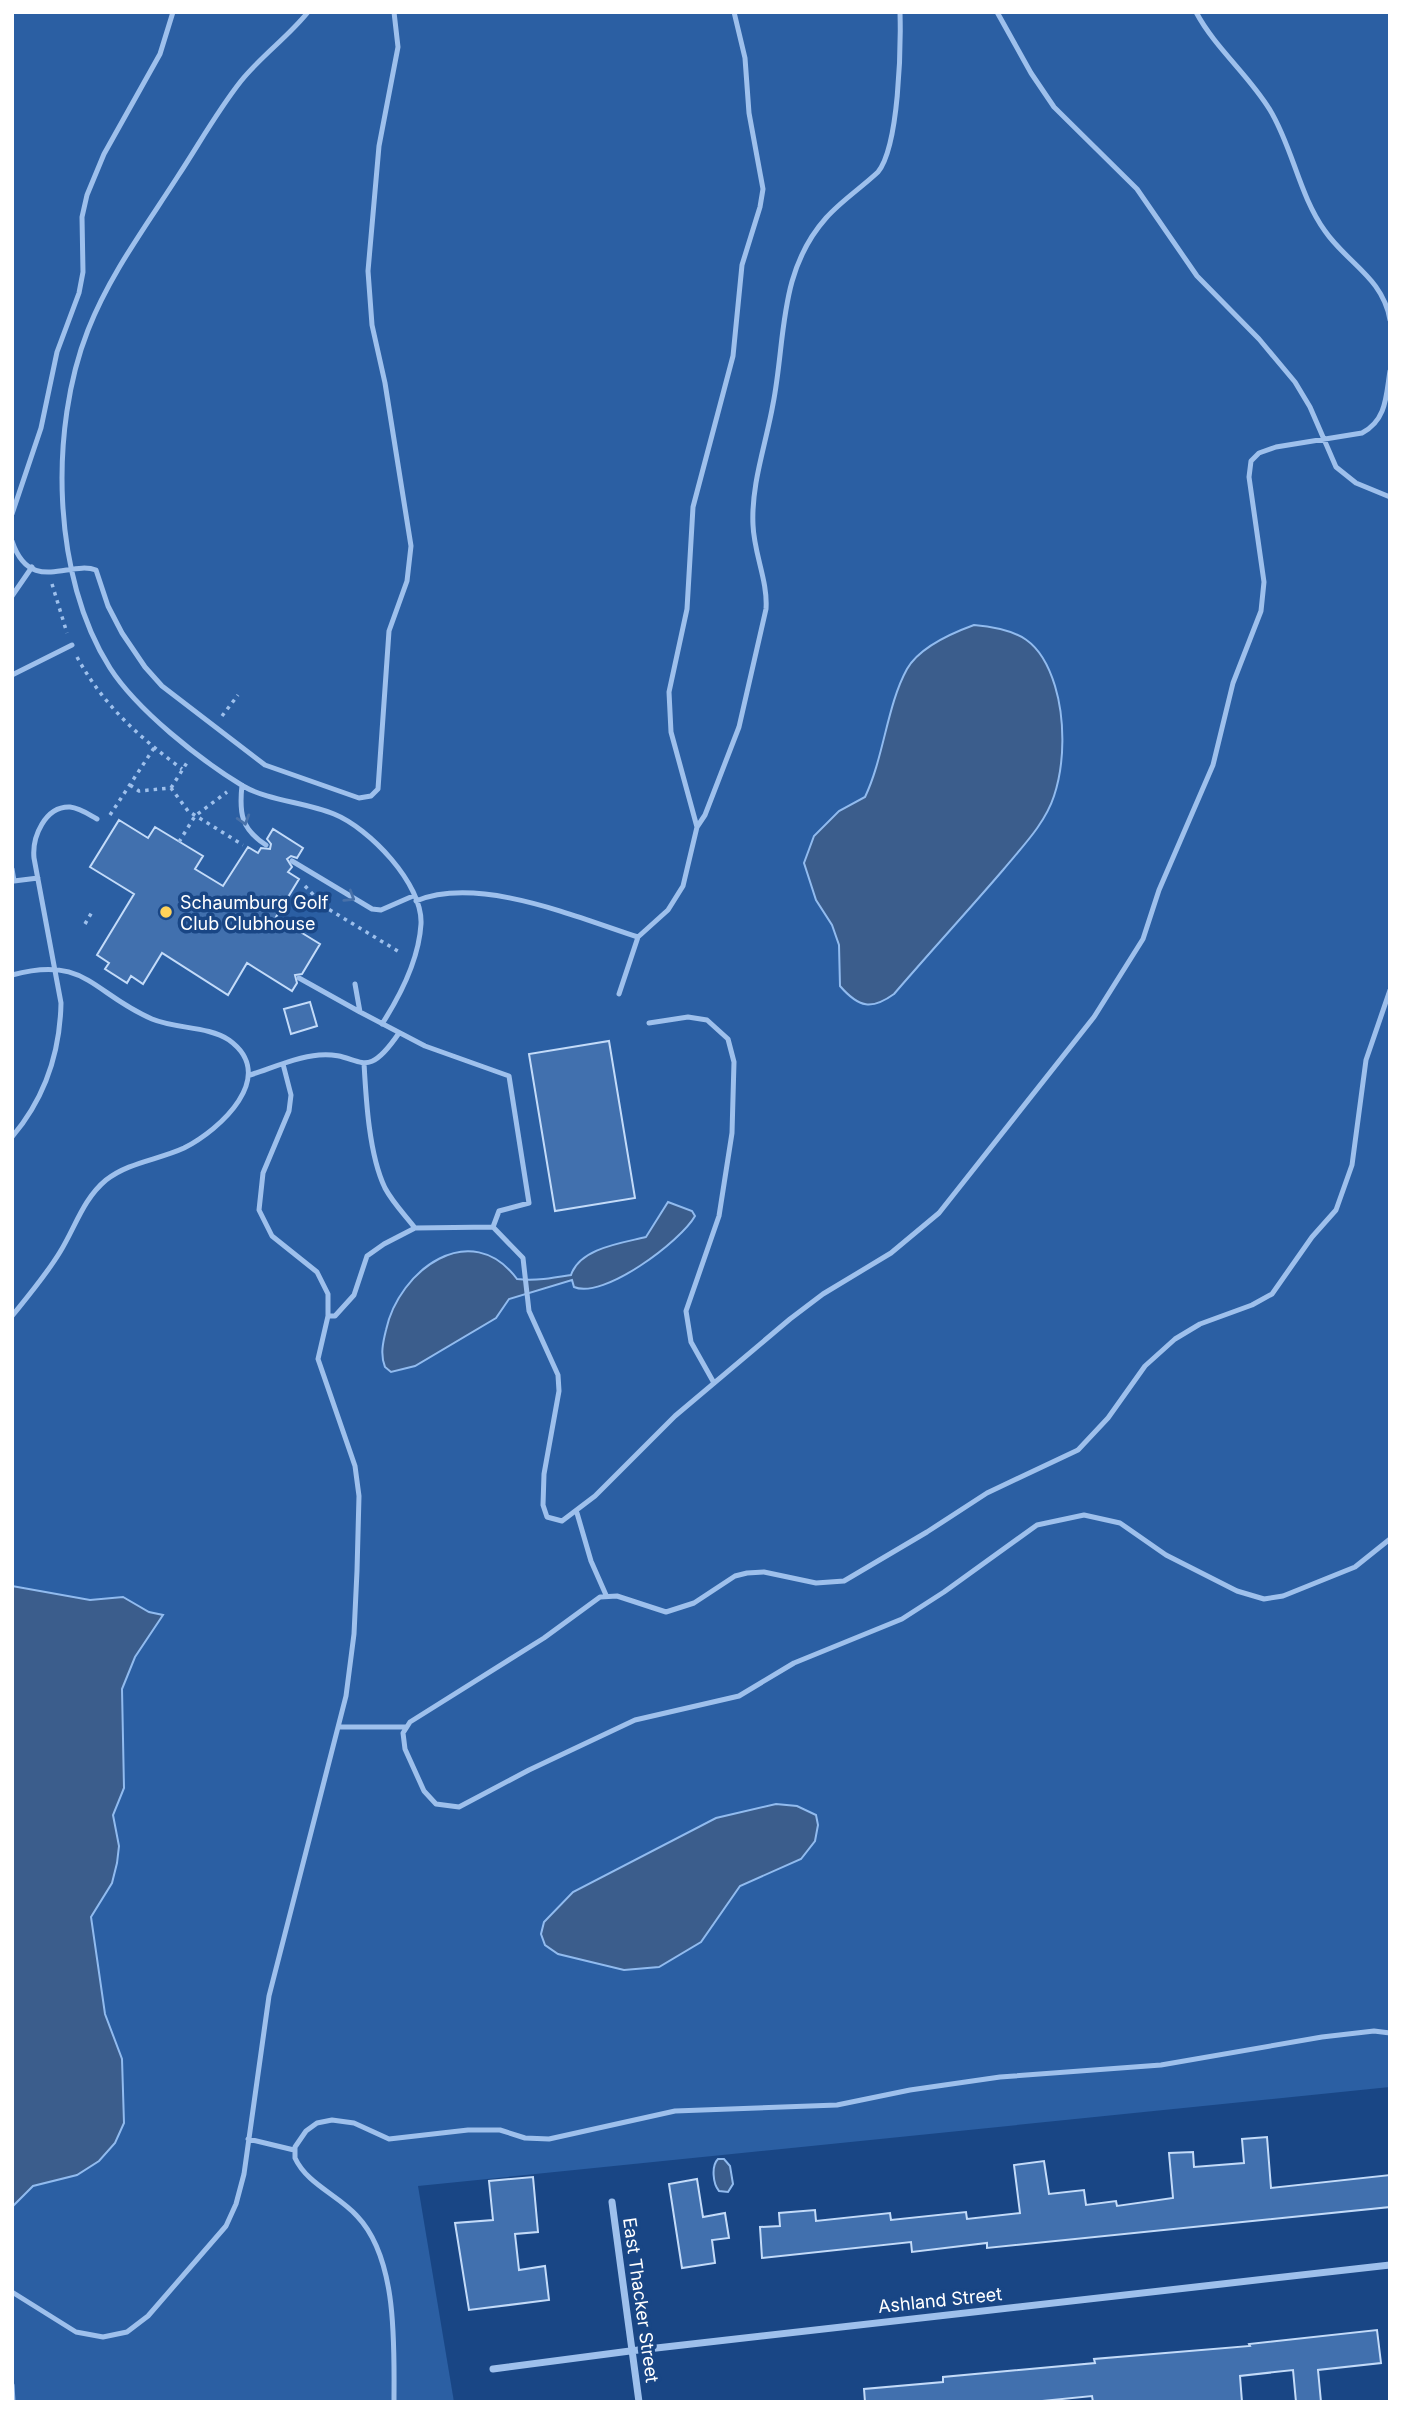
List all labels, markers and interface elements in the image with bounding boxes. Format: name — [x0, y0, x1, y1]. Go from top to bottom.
one-way arrow — [235, 813, 250, 825]
one-way arrow — [343, 888, 356, 901]
place label: Schaumburg Golf Club Clubhouse — [180, 892, 329, 934]
marker: Schaumburg Golf Club Clubhouse — [158, 904, 174, 920]
street label: East Thacker Street — [619, 2216, 663, 2384]
street label: Ashland Street — [877, 2283, 1003, 2317]

